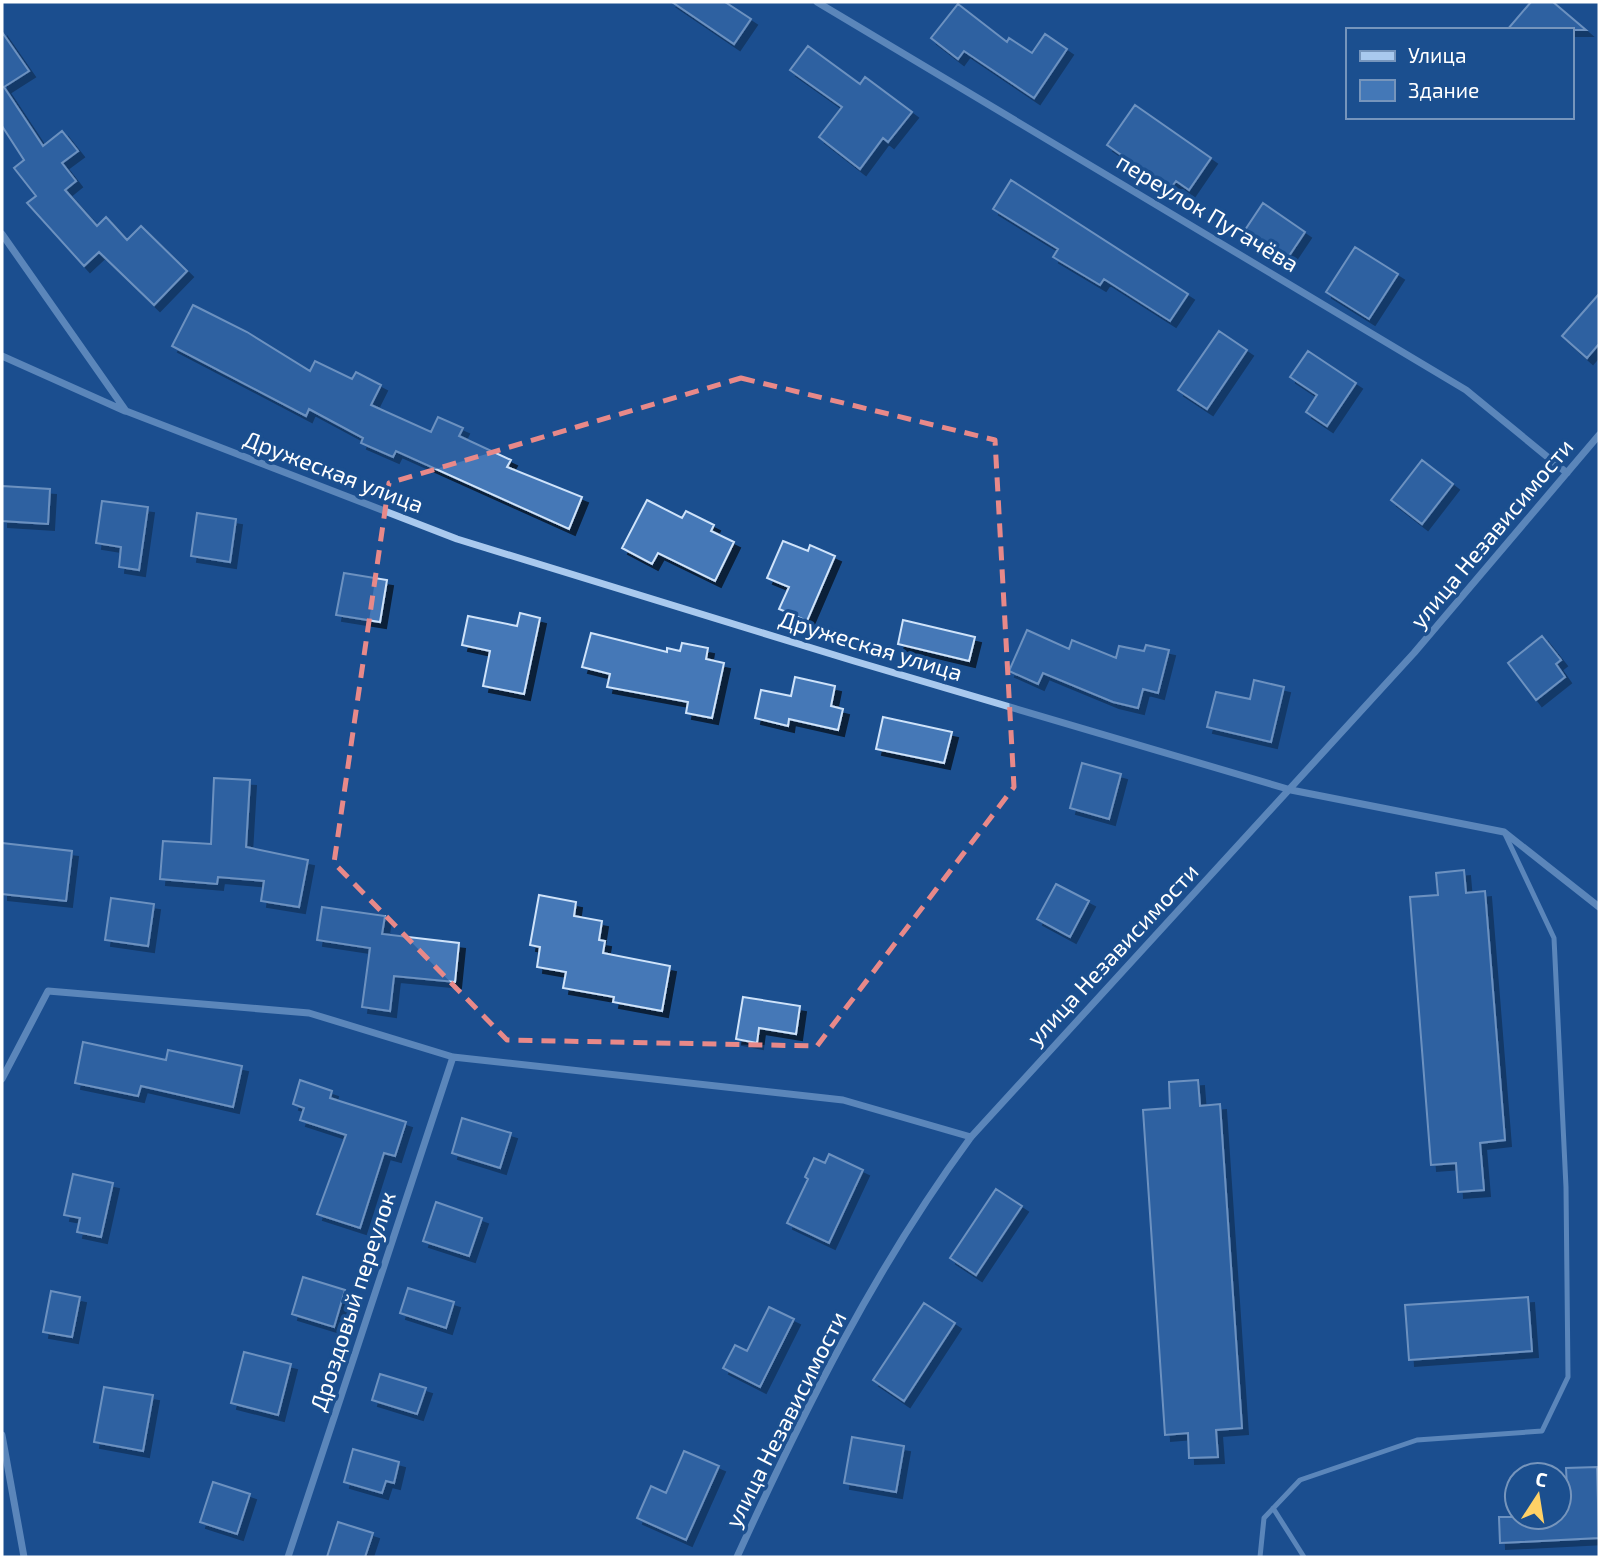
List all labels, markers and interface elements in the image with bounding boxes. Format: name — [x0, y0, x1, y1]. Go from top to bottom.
legend — [1346, 28, 1573, 119]
text: Улица — [1408, 42, 1467, 67]
text: Здание — [1408, 77, 1479, 102]
street label: переулок Пугачёва — [1111, 147, 1304, 278]
street label: Дружеская улица — [240, 424, 428, 519]
street label: улица Независимости — [1404, 433, 1579, 634]
street label: Дружеская улица — [776, 604, 966, 687]
street label: улица Независимости — [1020, 857, 1204, 1052]
street label: Дроздовый переулок — [303, 1188, 402, 1415]
street label: улица Независимости — [718, 1306, 853, 1532]
north arrow — [1503, 1461, 1573, 1531]
text: С — [1534, 1466, 1550, 1491]

